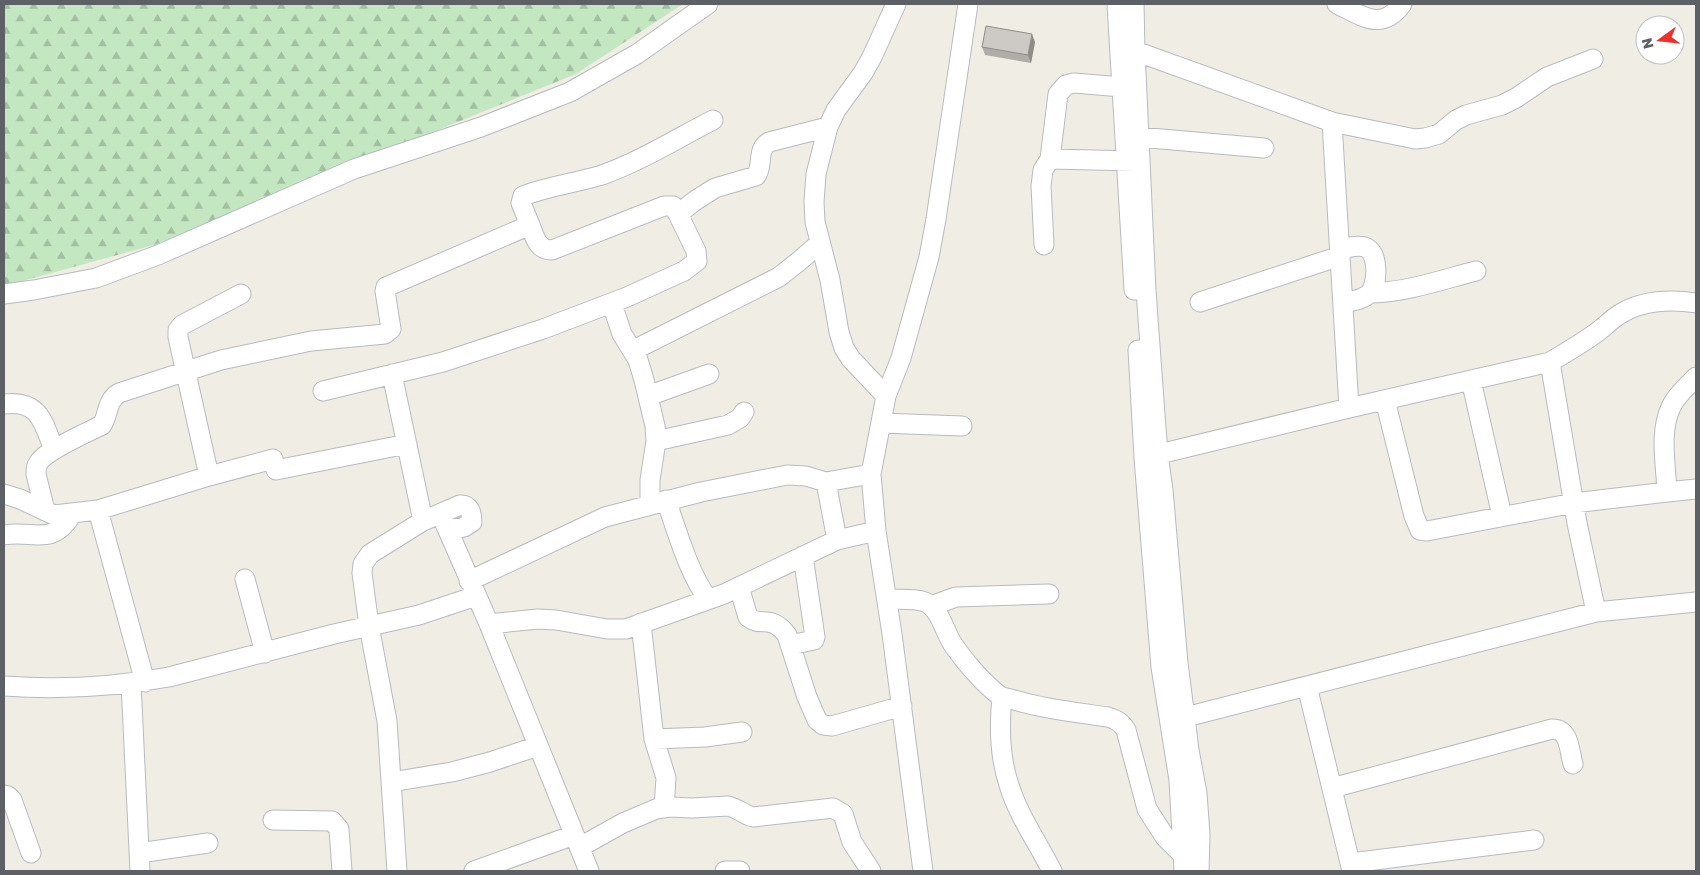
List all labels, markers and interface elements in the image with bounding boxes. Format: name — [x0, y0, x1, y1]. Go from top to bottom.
north arrow — [1635, 15, 1685, 65]
text: N — [1637, 36, 1657, 51]

